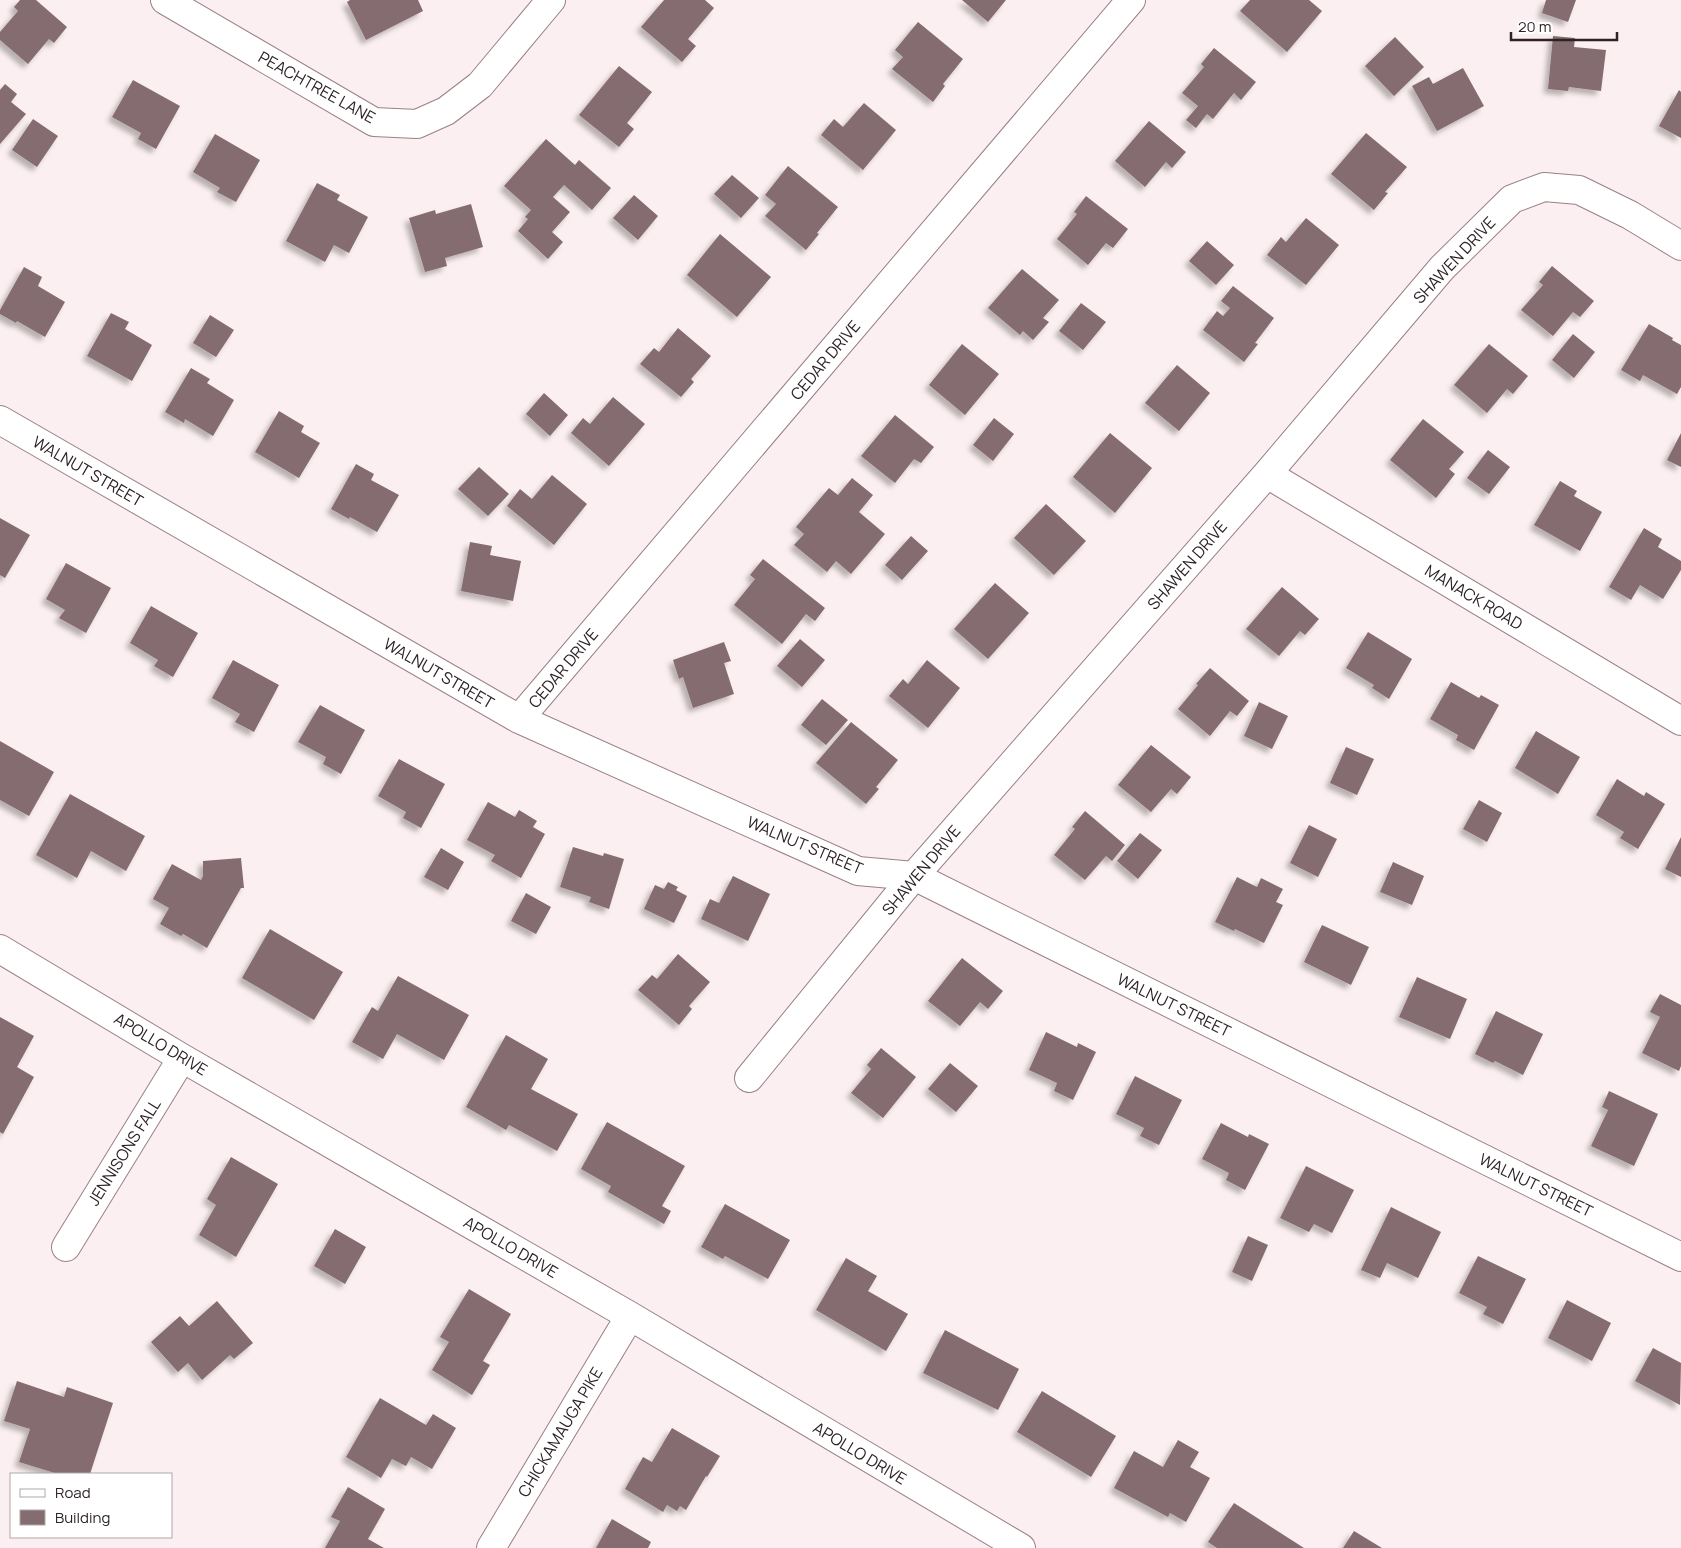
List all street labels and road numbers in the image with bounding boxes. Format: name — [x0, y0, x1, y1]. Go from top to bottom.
street label: PEACHTREE LANE — [255, 46, 379, 128]
street label: SHAWEN DRIVE — [1408, 212, 1500, 308]
street label: CEDAR DRIVE — [785, 315, 865, 405]
street label: WALNUT STREET — [29, 431, 148, 512]
street label: SHAWEN DRIVE — [1142, 516, 1232, 614]
street label: MANACK ROAD — [1421, 559, 1527, 635]
street label: CEDAR DRIVE — [523, 623, 603, 713]
street label: WALNUT STREET — [380, 633, 499, 714]
street label: WALNUT STREET — [744, 811, 867, 880]
street label: SHAWEN DRIVE — [877, 820, 965, 920]
street label: WALNUT STREET — [1114, 968, 1235, 1042]
street label: APOLLO DRIVE — [110, 1007, 212, 1081]
street label: JENNISONS FALL — [82, 1094, 166, 1210]
street label: WALNUT STREET — [1476, 1148, 1597, 1222]
street label: APOLLO DRIVE — [460, 1211, 562, 1283]
street label: CHICKAMAUGA PIKE — [512, 1363, 608, 1501]
street label: APOLLO DRIVE — [809, 1416, 911, 1490]

